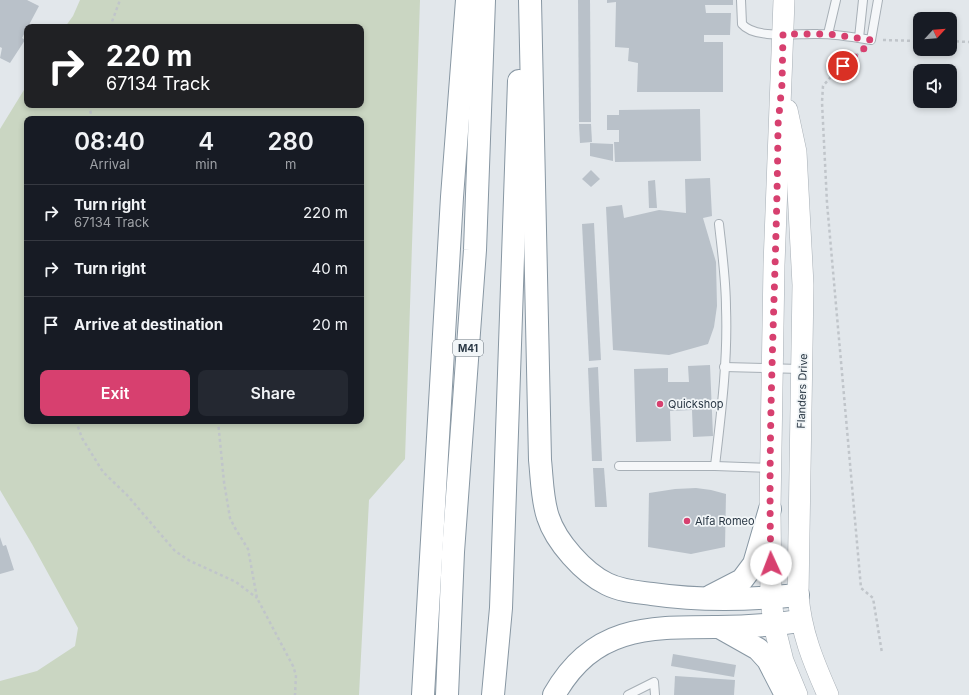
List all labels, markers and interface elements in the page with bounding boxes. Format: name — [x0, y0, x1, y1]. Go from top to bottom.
north arrow — [913, 12, 957, 56]
map controls — [913, 12, 957, 108]
text: 220 m — [106, 39, 192, 73]
icon: right — [40, 40, 92, 92]
pin — [826, 49, 860, 83]
icon: arrive — [832, 55, 854, 77]
button: sound — [913, 64, 957, 108]
text: 67134 Track — [106, 73, 210, 94]
text: 08:40 — [74, 127, 145, 156]
text: 4 — [198, 127, 214, 156]
text: 280 — [268, 127, 314, 156]
text: Arrival — [90, 156, 130, 172]
text: min — [195, 156, 217, 172]
text: m — [285, 156, 296, 172]
text: Turn right — [74, 195, 146, 214]
icon: right — [40, 202, 62, 224]
text: 220 m — [303, 203, 348, 222]
text: 67134 Track — [74, 214, 149, 230]
icon: right — [40, 258, 62, 280]
text: Turn right — [74, 259, 146, 278]
text: 40 m — [311, 259, 348, 278]
icon: arrive — [40, 314, 62, 336]
text: Arrive at destination — [74, 315, 223, 334]
text: 20 m — [312, 315, 348, 334]
road number: M41 — [453, 340, 483, 356]
street label: Flanders Drive — [794, 353, 810, 429]
button: Exit — [40, 370, 190, 416]
button: Share — [198, 370, 348, 416]
place label: Quickshop — [668, 397, 724, 411]
marker: Quickshop — [655, 399, 665, 409]
place label: Alfa Romeo — [695, 514, 755, 528]
marker: Alfa Romeo — [682, 516, 692, 526]
position arrow — [750, 543, 792, 585]

